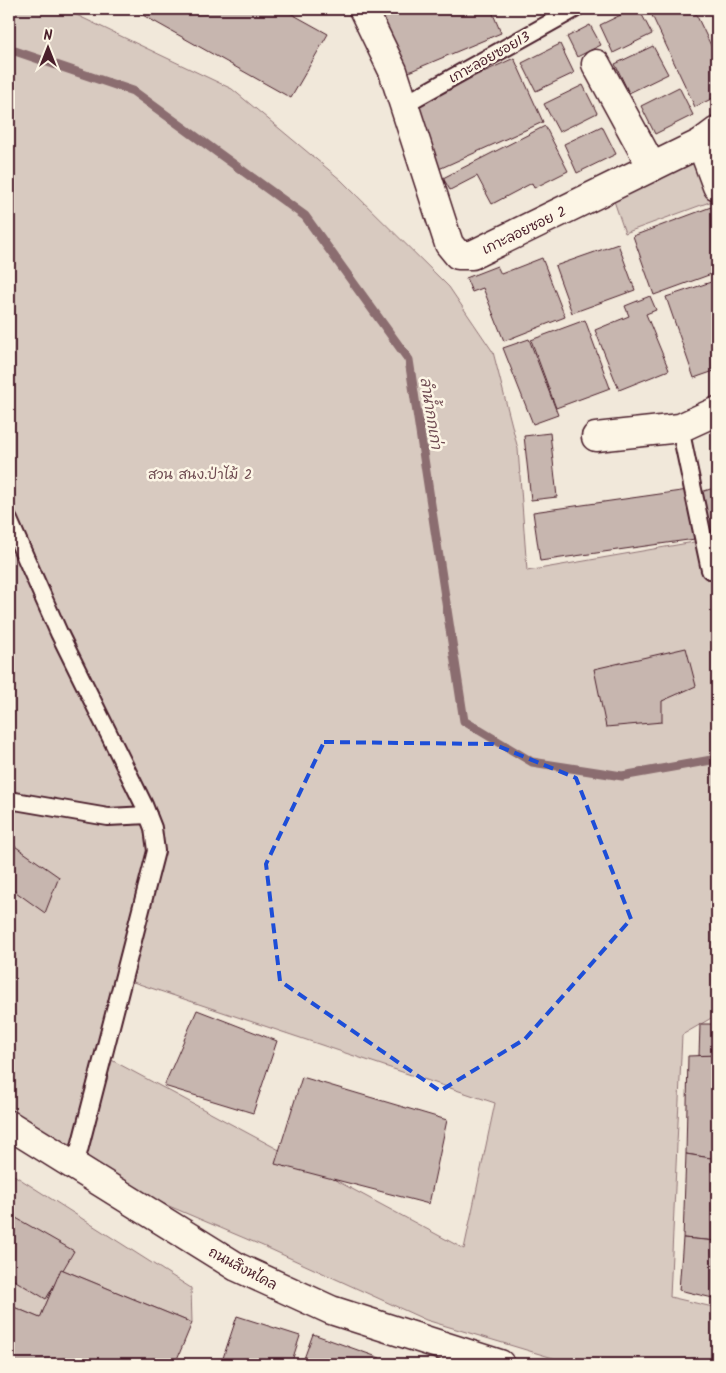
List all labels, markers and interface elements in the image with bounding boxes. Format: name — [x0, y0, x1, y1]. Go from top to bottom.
north arrow — [22, 22, 72, 72]
text: N — [44, 25, 53, 47]
street label: เกาะลอยซอย13 — [445, 26, 534, 89]
street label: เกาะลอยซอย 2 — [478, 201, 570, 261]
water label: ลำน้ำกกเก่า — [412, 375, 451, 452]
park label: สวน สนง.ป่าไม้ 2 — [148, 464, 252, 486]
street label: ถนนสิงหไคล — [204, 1242, 281, 1296]

